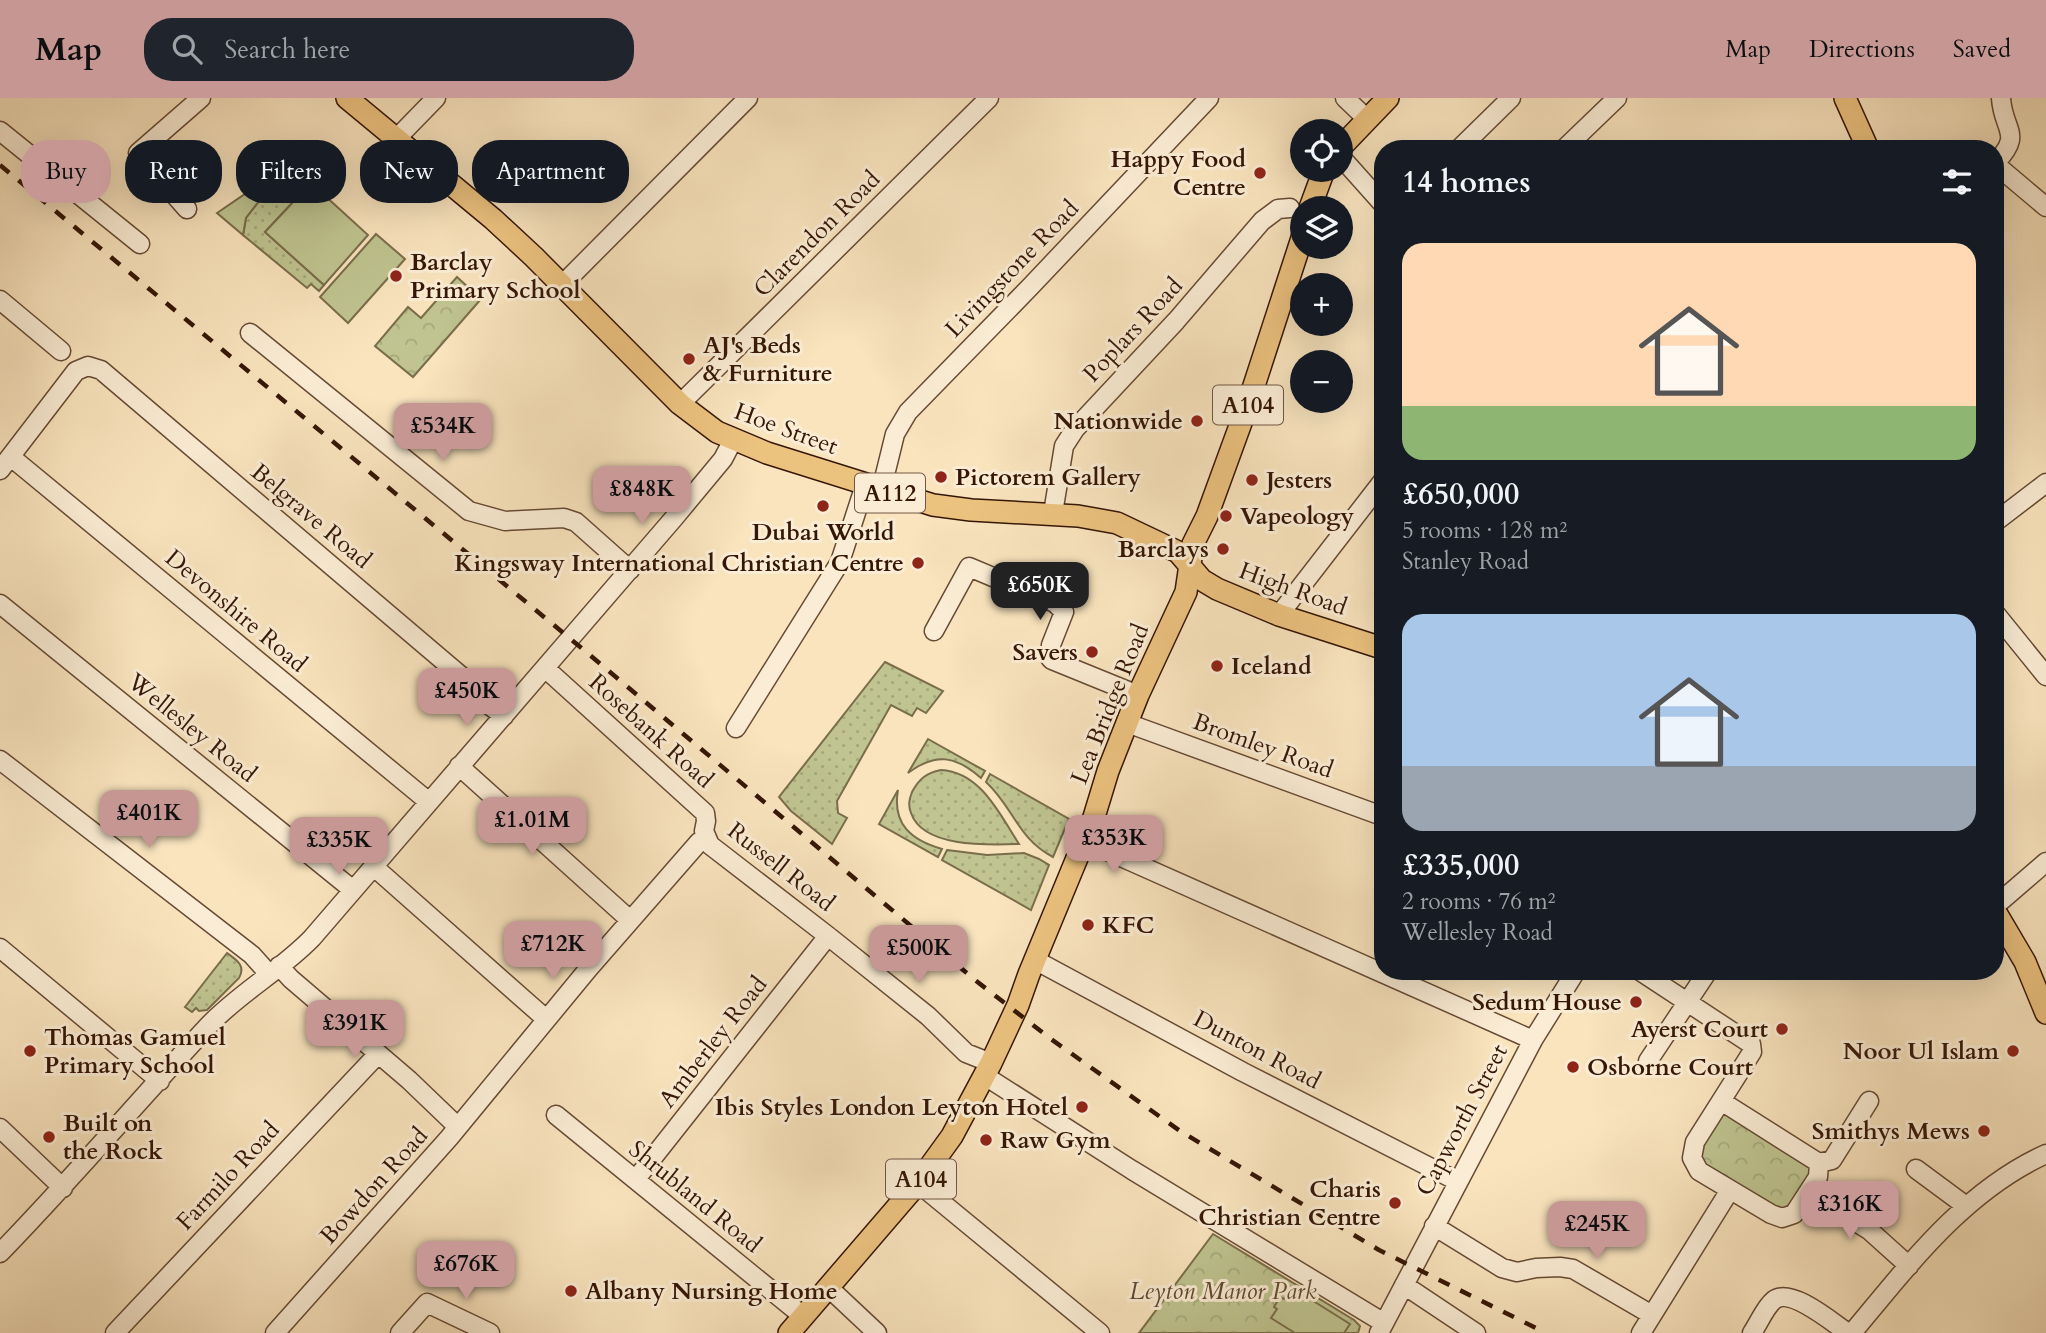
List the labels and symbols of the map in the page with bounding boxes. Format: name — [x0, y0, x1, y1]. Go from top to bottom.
place label: Happy Food Centre — [1110, 143, 1246, 204]
street label: Clarendon Road — [746, 163, 888, 305]
marker: Happy Food Centre — [1252, 165, 1268, 181]
street label: Livingstone Road — [938, 193, 1086, 345]
place label: Barclay Primary School — [410, 246, 581, 307]
marker: Barclay Primary School — [388, 268, 404, 284]
street label: Poplars Road — [1076, 270, 1190, 390]
place label: AJ's Beds & Furniture — [703, 329, 833, 390]
marker: AJ's Beds & Furniture — [681, 351, 697, 367]
road number: A104 — [1213, 386, 1283, 424]
street label: Hoe Street — [730, 395, 843, 463]
pin: £534K — [394, 404, 492, 463]
place label: Nationwide — [1054, 405, 1183, 438]
marker: Nationwide — [1189, 413, 1205, 429]
street label: Belgrave Road — [244, 456, 379, 576]
place label: Pictorem Gallery — [955, 461, 1141, 494]
place label: Jesters — [1263, 464, 1332, 497]
pin: £848K — [593, 466, 691, 526]
marker: Pictorem Gallery — [933, 469, 949, 485]
marker: Jesters — [1244, 472, 1260, 488]
road number: A112 — [855, 474, 925, 512]
marker: Dubai World — [815, 498, 831, 514]
place label: Vapeology — [1240, 500, 1354, 533]
marker: Vapeology — [1218, 508, 1234, 524]
place label: Dubai World — [752, 516, 895, 549]
place label: Barclays — [1117, 533, 1209, 566]
marker: Barclays — [1215, 541, 1231, 557]
street label: Devonshire Road — [158, 542, 314, 680]
place label: Kingsway International Christian Centre — [454, 547, 904, 580]
street label: High Road — [1234, 554, 1352, 624]
marker: Kingsway International Christian Centre — [910, 555, 926, 571]
pin: £650K — [991, 562, 1089, 622]
street label: Lea Bridge Road — [1063, 619, 1157, 789]
place label: Savers — [1013, 636, 1078, 669]
marker: Savers — [1084, 644, 1100, 660]
place label: Iceland — [1231, 650, 1312, 683]
marker: Iceland — [1209, 658, 1225, 674]
street label: Wellesley Road — [120, 665, 264, 790]
street label: Rosebank Road — [581, 666, 721, 796]
pin: £450K — [418, 668, 516, 728]
street label: Bromley Road — [1188, 705, 1338, 787]
pin: £401K — [100, 790, 198, 850]
pin: £1.01M — [475, 798, 589, 857]
street label: Russell Road — [720, 815, 842, 920]
pin: £353K — [1065, 816, 1163, 875]
pin: £335K — [290, 818, 388, 877]
place label: KFC — [1102, 909, 1154, 942]
marker: KFC — [1080, 917, 1096, 933]
pin: £712K — [504, 922, 602, 981]
pin: £500K — [870, 926, 968, 985]
street label: Amberley Road — [651, 969, 775, 1115]
place label: Sedum House — [1472, 986, 1622, 1019]
marker: Sedum House — [1628, 994, 1644, 1010]
pin: £391K — [306, 1000, 404, 1060]
street label: Dunton Road — [1188, 1003, 1327, 1097]
place label: Ayerst Court — [1631, 1013, 1769, 1046]
place label: Thomas Gamuel Primary School — [44, 1021, 226, 1082]
marker: Ayerst Court — [1774, 1021, 1790, 1037]
place label: Noor Ul Islam — [1843, 1035, 2000, 1068]
street label: Capworth Street — [1408, 1038, 1516, 1202]
marker: Thomas Gamuel Primary School — [22, 1043, 38, 1059]
marker: Noor Ul Islam — [2005, 1043, 2021, 1059]
place label: Osborne Court — [1587, 1051, 1754, 1084]
marker: Osborne Court — [1565, 1059, 1581, 1075]
place label: Ibis Styles London Leyton Hotel — [715, 1091, 1068, 1124]
marker: Ibis Styles London Leyton Hotel — [1074, 1099, 1090, 1115]
place label: Built on the Rock — [63, 1107, 163, 1168]
street label: Farmilo Road — [169, 1114, 287, 1238]
place label: Smithys Mews — [1812, 1115, 1970, 1148]
street label: Bowdon Road — [313, 1120, 436, 1252]
marker: Smithys Mews — [1976, 1123, 1992, 1139]
place label: Raw Gym — [1000, 1124, 1112, 1157]
marker: Built on the Rock — [41, 1129, 57, 1145]
marker: Raw Gym — [978, 1132, 994, 1148]
street label: Shrubland Road — [622, 1133, 769, 1261]
road number: A104 — [886, 1160, 956, 1198]
place label: Charis Christian Centre — [1198, 1173, 1381, 1234]
pin: £316K — [1801, 1182, 1899, 1241]
marker: Charis Christian Centre — [1387, 1195, 1403, 1211]
pin: £245K — [1548, 1202, 1646, 1261]
pin: £676K — [417, 1242, 515, 1301]
place label: Albany Nursing Home — [585, 1275, 838, 1308]
park label: Leyton Manor Park — [1129, 1275, 1317, 1308]
marker: Albany Nursing Home — [563, 1283, 579, 1299]

